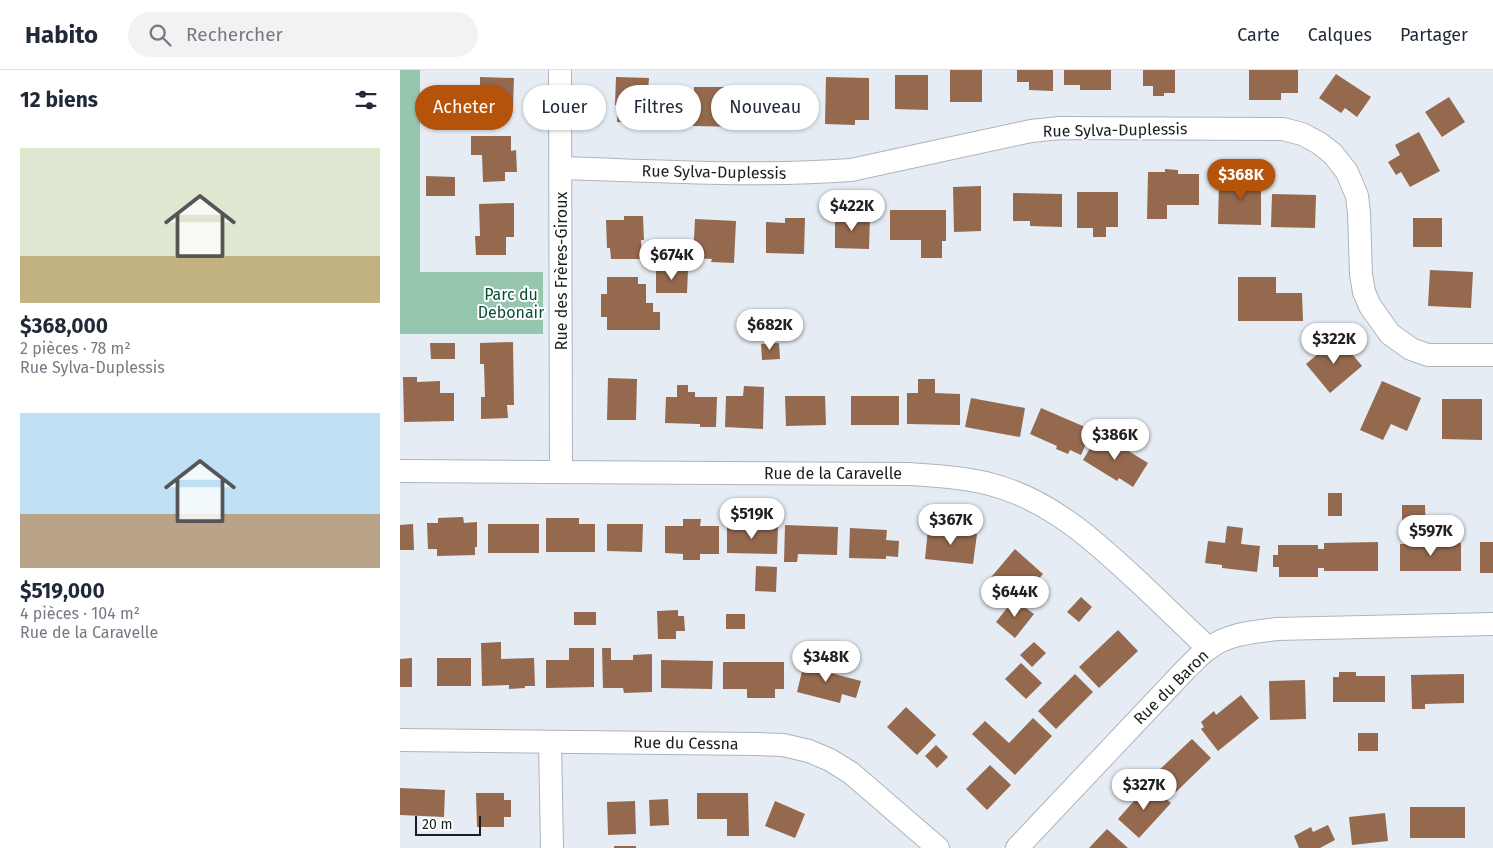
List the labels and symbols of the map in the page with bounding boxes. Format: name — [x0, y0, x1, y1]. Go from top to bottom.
street label: Rue Sylva-Duplessis — [1042, 119, 1188, 141]
pin: $368K — [1206, 158, 1276, 201]
street label: Rue Sylva-Duplessis — [641, 161, 787, 183]
pin: $422K — [817, 190, 887, 232]
street label: Rue des Frères-Giroux — [552, 191, 571, 350]
pin: $674K — [637, 238, 707, 281]
park label: Parc du Debonair — [478, 285, 545, 322]
pin: $682K — [735, 308, 805, 351]
pin: $322K — [1299, 322, 1369, 365]
pin: $386K — [1080, 418, 1150, 461]
street label: Rue de la Caravelle — [764, 464, 902, 483]
pin: $519K — [717, 498, 787, 540]
pin: $367K — [916, 504, 986, 546]
pin: $597K — [1396, 514, 1466, 557]
pin: $644K — [980, 576, 1050, 618]
pin: $348K — [791, 640, 861, 683]
street label: Rue du Baron — [1130, 646, 1212, 728]
street label: Rue du Cessna — [633, 733, 739, 753]
pin: $327K — [1109, 768, 1179, 811]
scale bar — [415, 813, 481, 836]

